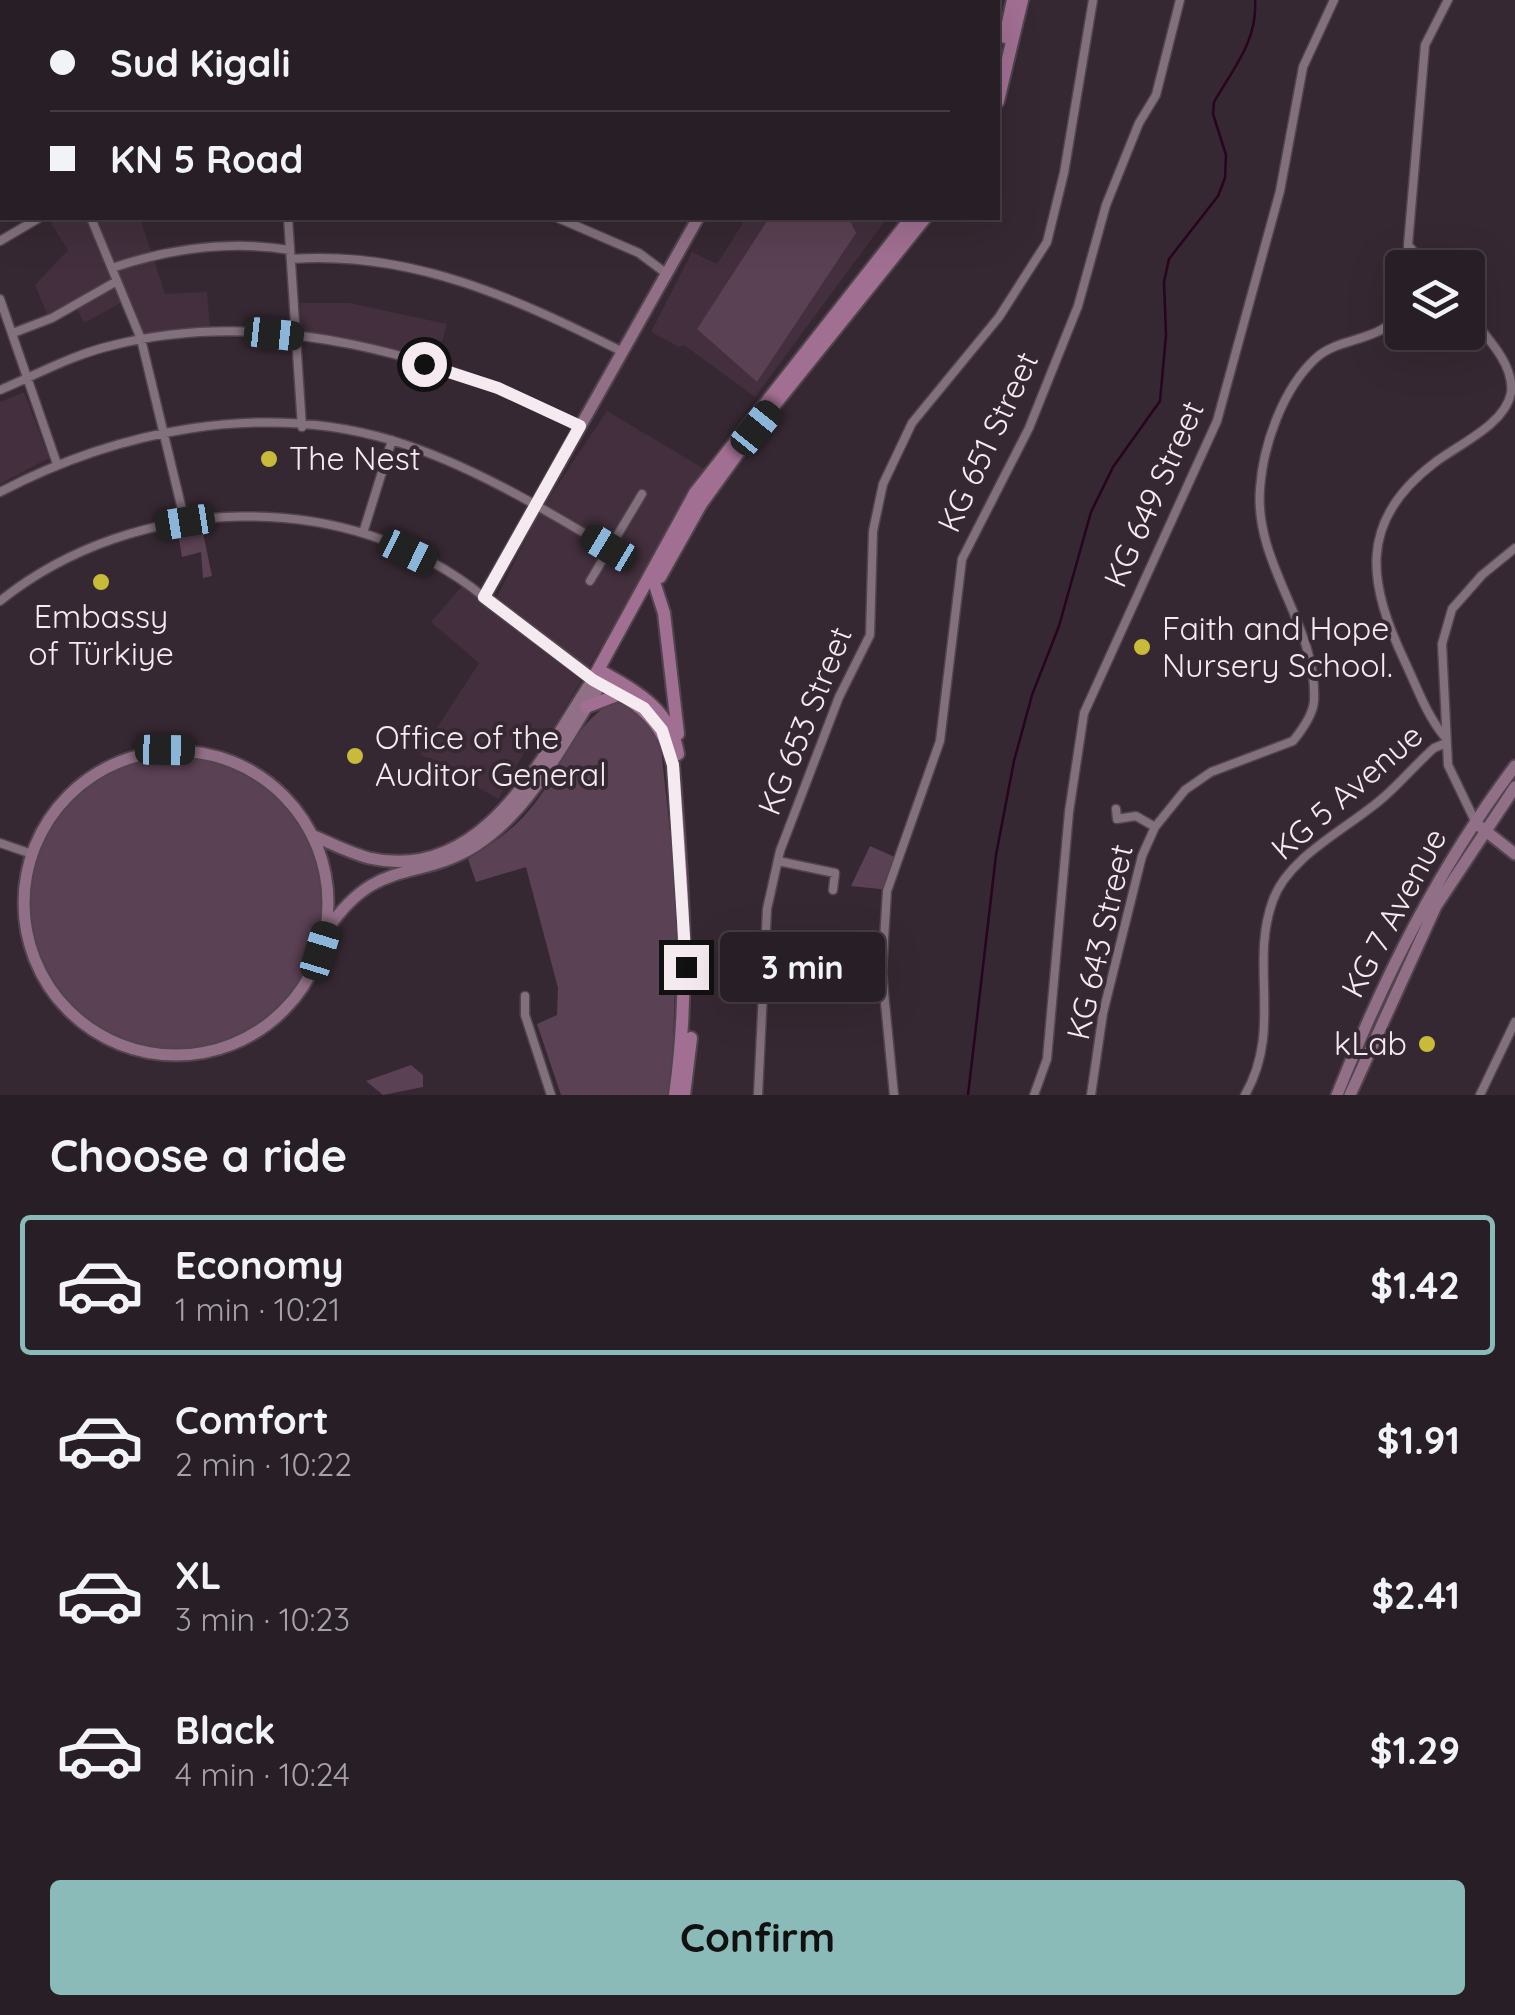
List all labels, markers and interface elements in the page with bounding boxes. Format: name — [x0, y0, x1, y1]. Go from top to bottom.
text: Sud Kigali — [110, 39, 291, 87]
text: KN 5 Road — [110, 135, 303, 183]
map controls — [1385, 250, 1485, 350]
button: layers — [1385, 250, 1485, 350]
car — [243, 316, 305, 352]
route start — [402, 342, 447, 387]
street label: KG 651 Street — [928, 345, 1046, 538]
street label: KG 649 Street — [1094, 394, 1212, 593]
car — [725, 395, 787, 461]
place label: The Nest — [289, 438, 421, 478]
marker: The Nest — [258, 448, 280, 470]
car — [153, 502, 217, 542]
car — [576, 520, 642, 576]
car — [374, 525, 442, 579]
marker: Embassy of Türkiye — [90, 571, 112, 593]
place label: Embassy of Türkiye — [28, 596, 174, 673]
place label: Faith and Hope Nursery School. — [1162, 608, 1393, 685]
street label: KG 653 Street — [748, 621, 860, 820]
marker: Faith and Hope Nursery School. — [1131, 636, 1153, 658]
street label: KG 5 Avenue — [1263, 715, 1430, 868]
place label: Office of the Auditor General — [375, 717, 607, 794]
car — [135, 734, 195, 766]
marker: Office of the Auditor General — [344, 745, 366, 767]
street label: KG 7 Avenue — [1332, 821, 1454, 1004]
street label: KG 643 Street — [1057, 840, 1141, 1043]
car — [297, 918, 343, 984]
callout: 3 min — [721, 932, 886, 1002]
route end — [664, 945, 709, 990]
text: 3 min — [761, 947, 844, 987]
place label: kLab — [1334, 1023, 1407, 1063]
marker: kLab — [1416, 1033, 1438, 1055]
text: Choose a ride — [50, 1127, 347, 1183]
icon: car — [55, 1240, 145, 1330]
text: Economy — [175, 1241, 344, 1289]
text: $1.42 — [1370, 1261, 1460, 1309]
text: 1 min · 10:21 — [175, 1289, 340, 1329]
icon: car — [55, 1395, 145, 1485]
text: Comfort — [175, 1396, 329, 1444]
text: $1.91 — [1377, 1416, 1460, 1464]
text: 2 min · 10:22 — [175, 1444, 352, 1484]
icon: car — [55, 1550, 145, 1640]
text: XL — [175, 1551, 221, 1599]
text: $2.41 — [1371, 1571, 1460, 1619]
text: 3 min · 10:23 — [175, 1599, 350, 1639]
icon: car — [55, 1705, 145, 1795]
text: Black — [175, 1706, 275, 1754]
text: $1.29 — [1370, 1726, 1460, 1774]
text: 4 min · 10:24 — [175, 1754, 350, 1794]
button: Confirm — [50, 1880, 1465, 1995]

